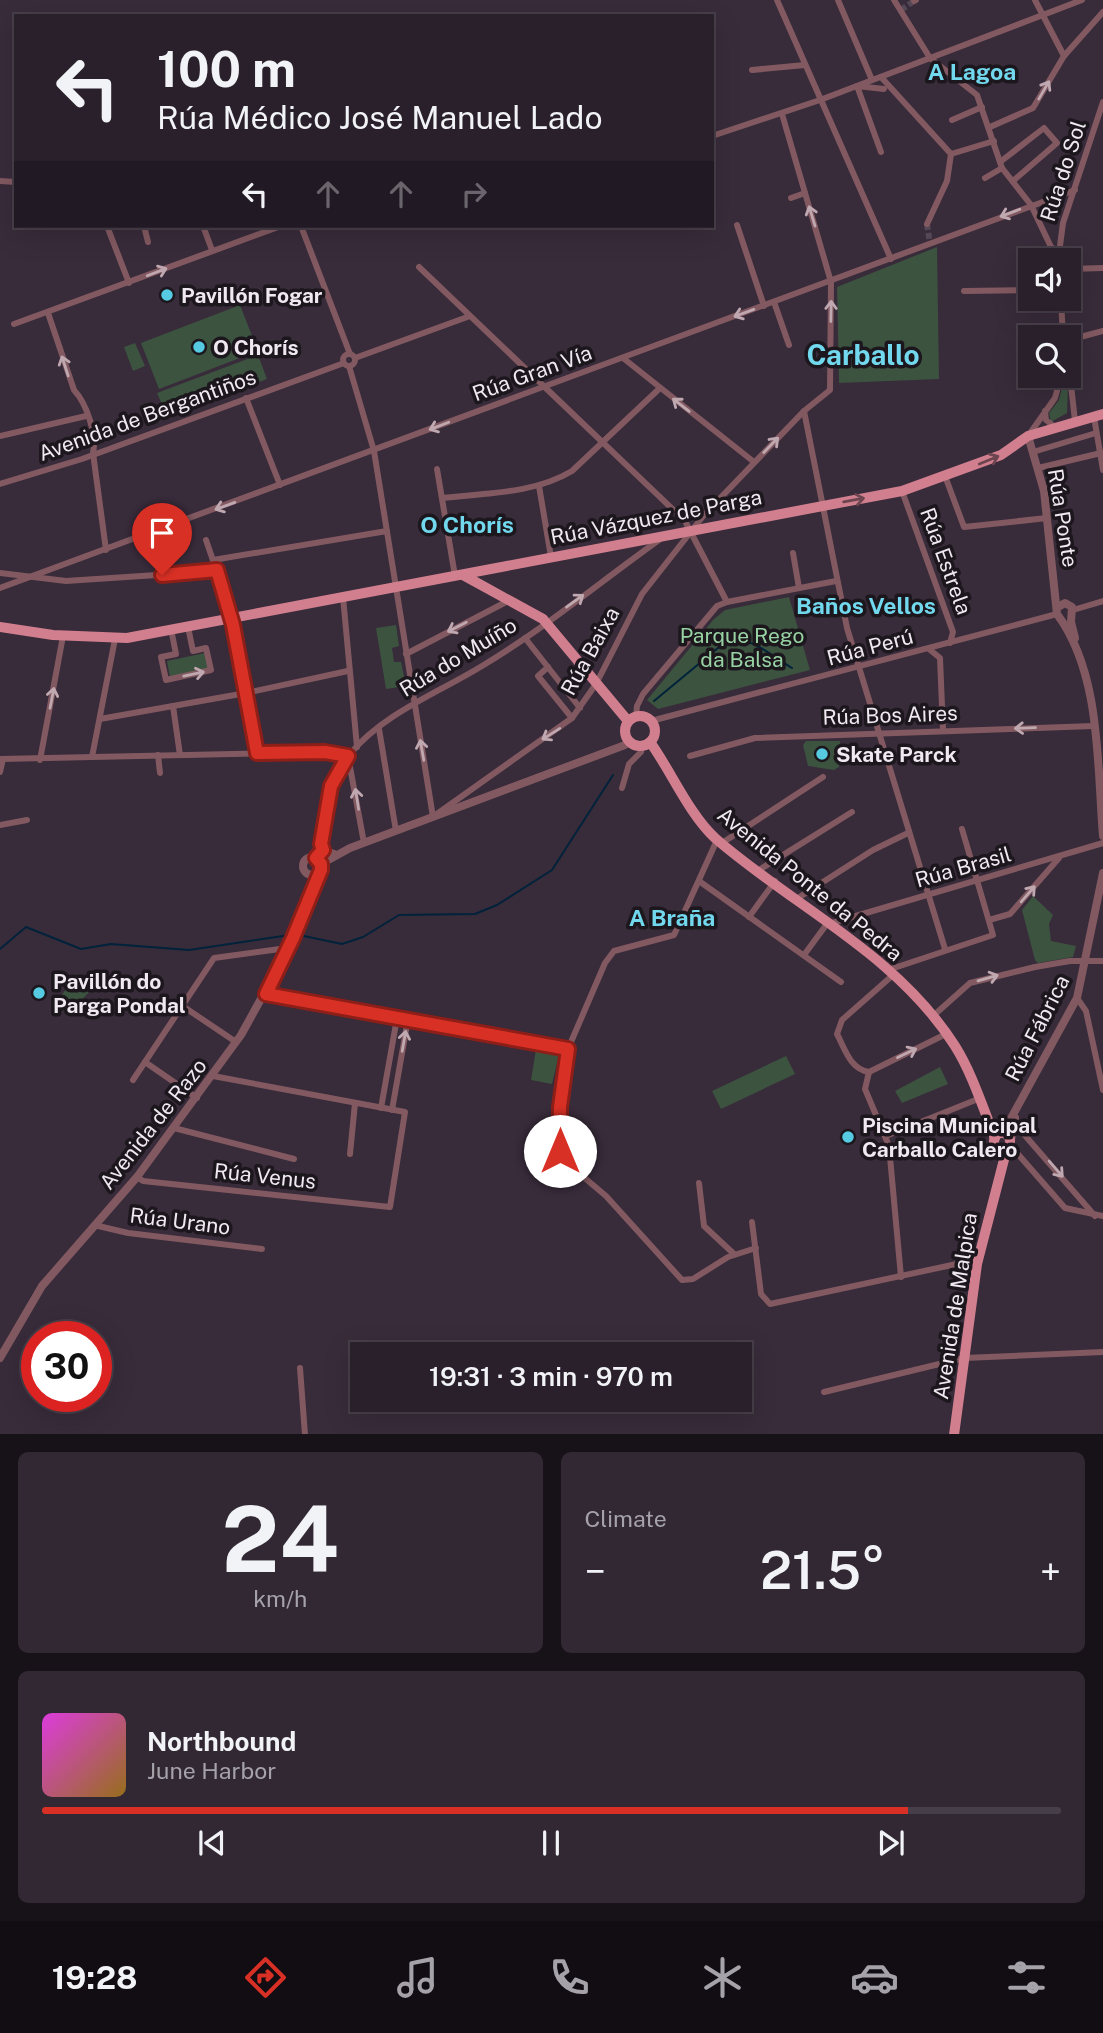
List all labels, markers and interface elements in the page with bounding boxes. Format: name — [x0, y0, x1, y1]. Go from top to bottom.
text: 100 m — [157, 40, 296, 98]
icon: left — [42, 42, 133, 133]
district label: A Lagoa — [928, 58, 1016, 85]
one-way arrow — [1037, 80, 1051, 100]
text: Rúa Médico José Manuel Lado — [157, 99, 603, 136]
street label: Rúa do Sol — [1035, 118, 1091, 224]
icon: left — [236, 175, 274, 213]
icon: ahead — [309, 175, 347, 213]
icon: ahead — [382, 175, 420, 213]
icon: right — [455, 175, 493, 213]
one-way arrow — [804, 205, 817, 227]
one-way arrow — [1000, 208, 1022, 221]
map controls — [1018, 248, 1081, 388]
button: sound — [1018, 248, 1081, 311]
one-way arrow — [146, 264, 168, 277]
place label: Pavillón Fogar — [181, 283, 323, 308]
marker: Pavillón Fogar — [159, 287, 175, 303]
one-way arrow — [824, 300, 837, 323]
one-way arrow — [733, 308, 755, 321]
button: search — [1018, 325, 1081, 388]
place label: O Chorís — [213, 335, 299, 360]
district label: Carballo — [806, 338, 920, 371]
marker: O Chorís — [191, 339, 207, 355]
street label: Rúa Gran Vía — [469, 340, 595, 406]
one-way arrow — [58, 355, 71, 377]
street label: Avenida de Bergantiños — [35, 364, 259, 466]
one-way arrow — [672, 397, 691, 412]
one-way arrow — [428, 421, 450, 434]
one-way arrow — [762, 437, 779, 454]
one-way arrow — [977, 453, 999, 466]
street label: Rúa Ponte — [1043, 467, 1083, 569]
street label: Rúa Vázquez de Parga — [548, 484, 764, 550]
one-way arrow — [843, 492, 865, 506]
one-way arrow — [215, 500, 237, 513]
pin — [132, 503, 192, 575]
street label: Rúa Estrela — [915, 504, 977, 618]
district label: O Chorís — [420, 511, 514, 538]
icon: arrive — [143, 514, 181, 552]
district label: Baños Vellos — [796, 592, 936, 619]
one-way arrow — [565, 594, 584, 609]
street label: Rúa Baixa — [556, 603, 624, 699]
street label: Rúa do Muíño — [395, 612, 521, 702]
one-way arrow — [447, 621, 468, 635]
park label: Parque Rego da Balsa — [680, 623, 804, 672]
street label: Rúa Perú — [824, 623, 916, 671]
one-way arrow — [182, 667, 205, 680]
one-way arrow — [45, 687, 59, 710]
street label: Rúa Bos Aires — [822, 700, 958, 730]
one-way arrow — [1014, 722, 1037, 735]
one-way arrow — [541, 728, 561, 742]
one-way arrow — [414, 739, 428, 762]
place label: Skate Parck — [836, 742, 957, 767]
marker: Skate Parck — [814, 746, 830, 762]
one-way arrow — [350, 788, 363, 811]
street label: Avenida Ponte da Pedra — [713, 802, 907, 966]
street label: Rúa Brasil — [912, 841, 1014, 893]
one-way arrow — [1020, 885, 1036, 903]
district label: A Braña — [629, 904, 715, 931]
place label: Pavillón do Parga Pondal — [53, 969, 186, 1018]
one-way arrow — [976, 971, 999, 984]
street label: Rúa Fábrica — [1000, 971, 1074, 1085]
marker: Pavillón do Parga Pondal — [31, 985, 47, 1001]
one-way arrow — [398, 1030, 411, 1053]
one-way arrow — [896, 1046, 917, 1059]
street label: Avenida de Razo — [94, 1054, 212, 1194]
place label: Piscina Municipal Carballo Calero — [862, 1113, 1037, 1162]
position arrow — [523, 1114, 597, 1188]
marker: Piscina Municipal Carballo Calero — [840, 1129, 856, 1145]
street label: Rúa Venus — [213, 1158, 317, 1194]
one-way arrow — [1048, 1160, 1064, 1178]
street label: Rúa Urano — [128, 1202, 232, 1240]
street label: Avenida de Malpica — [928, 1211, 982, 1401]
speed limit sign: 30 — [21, 1321, 112, 1412]
text: 19:31 · 3 min · 970 m — [429, 1361, 673, 1392]
text: 24 — [222, 1486, 339, 1592]
text: Climate — [585, 1505, 667, 1532]
text: 21.5° — [760, 1540, 886, 1601]
text: − — [585, 1549, 606, 1594]
text: + — [1040, 1549, 1061, 1594]
text: km/h — [253, 1585, 307, 1612]
text: Northbound — [147, 1726, 296, 1757]
text: June Harbor — [147, 1757, 276, 1784]
icon: previous — [193, 1824, 231, 1862]
icon: pause — [532, 1824, 570, 1862]
icon: next — [872, 1824, 910, 1862]
icon: directions — [241, 1953, 290, 2002]
icon: music — [393, 1953, 442, 2002]
icon: phone — [545, 1953, 594, 2002]
icon: climate — [698, 1953, 747, 2002]
icon: car — [850, 1953, 899, 2002]
icon: filters — [1002, 1953, 1051, 2002]
text: 19:28 — [52, 1959, 137, 1996]

